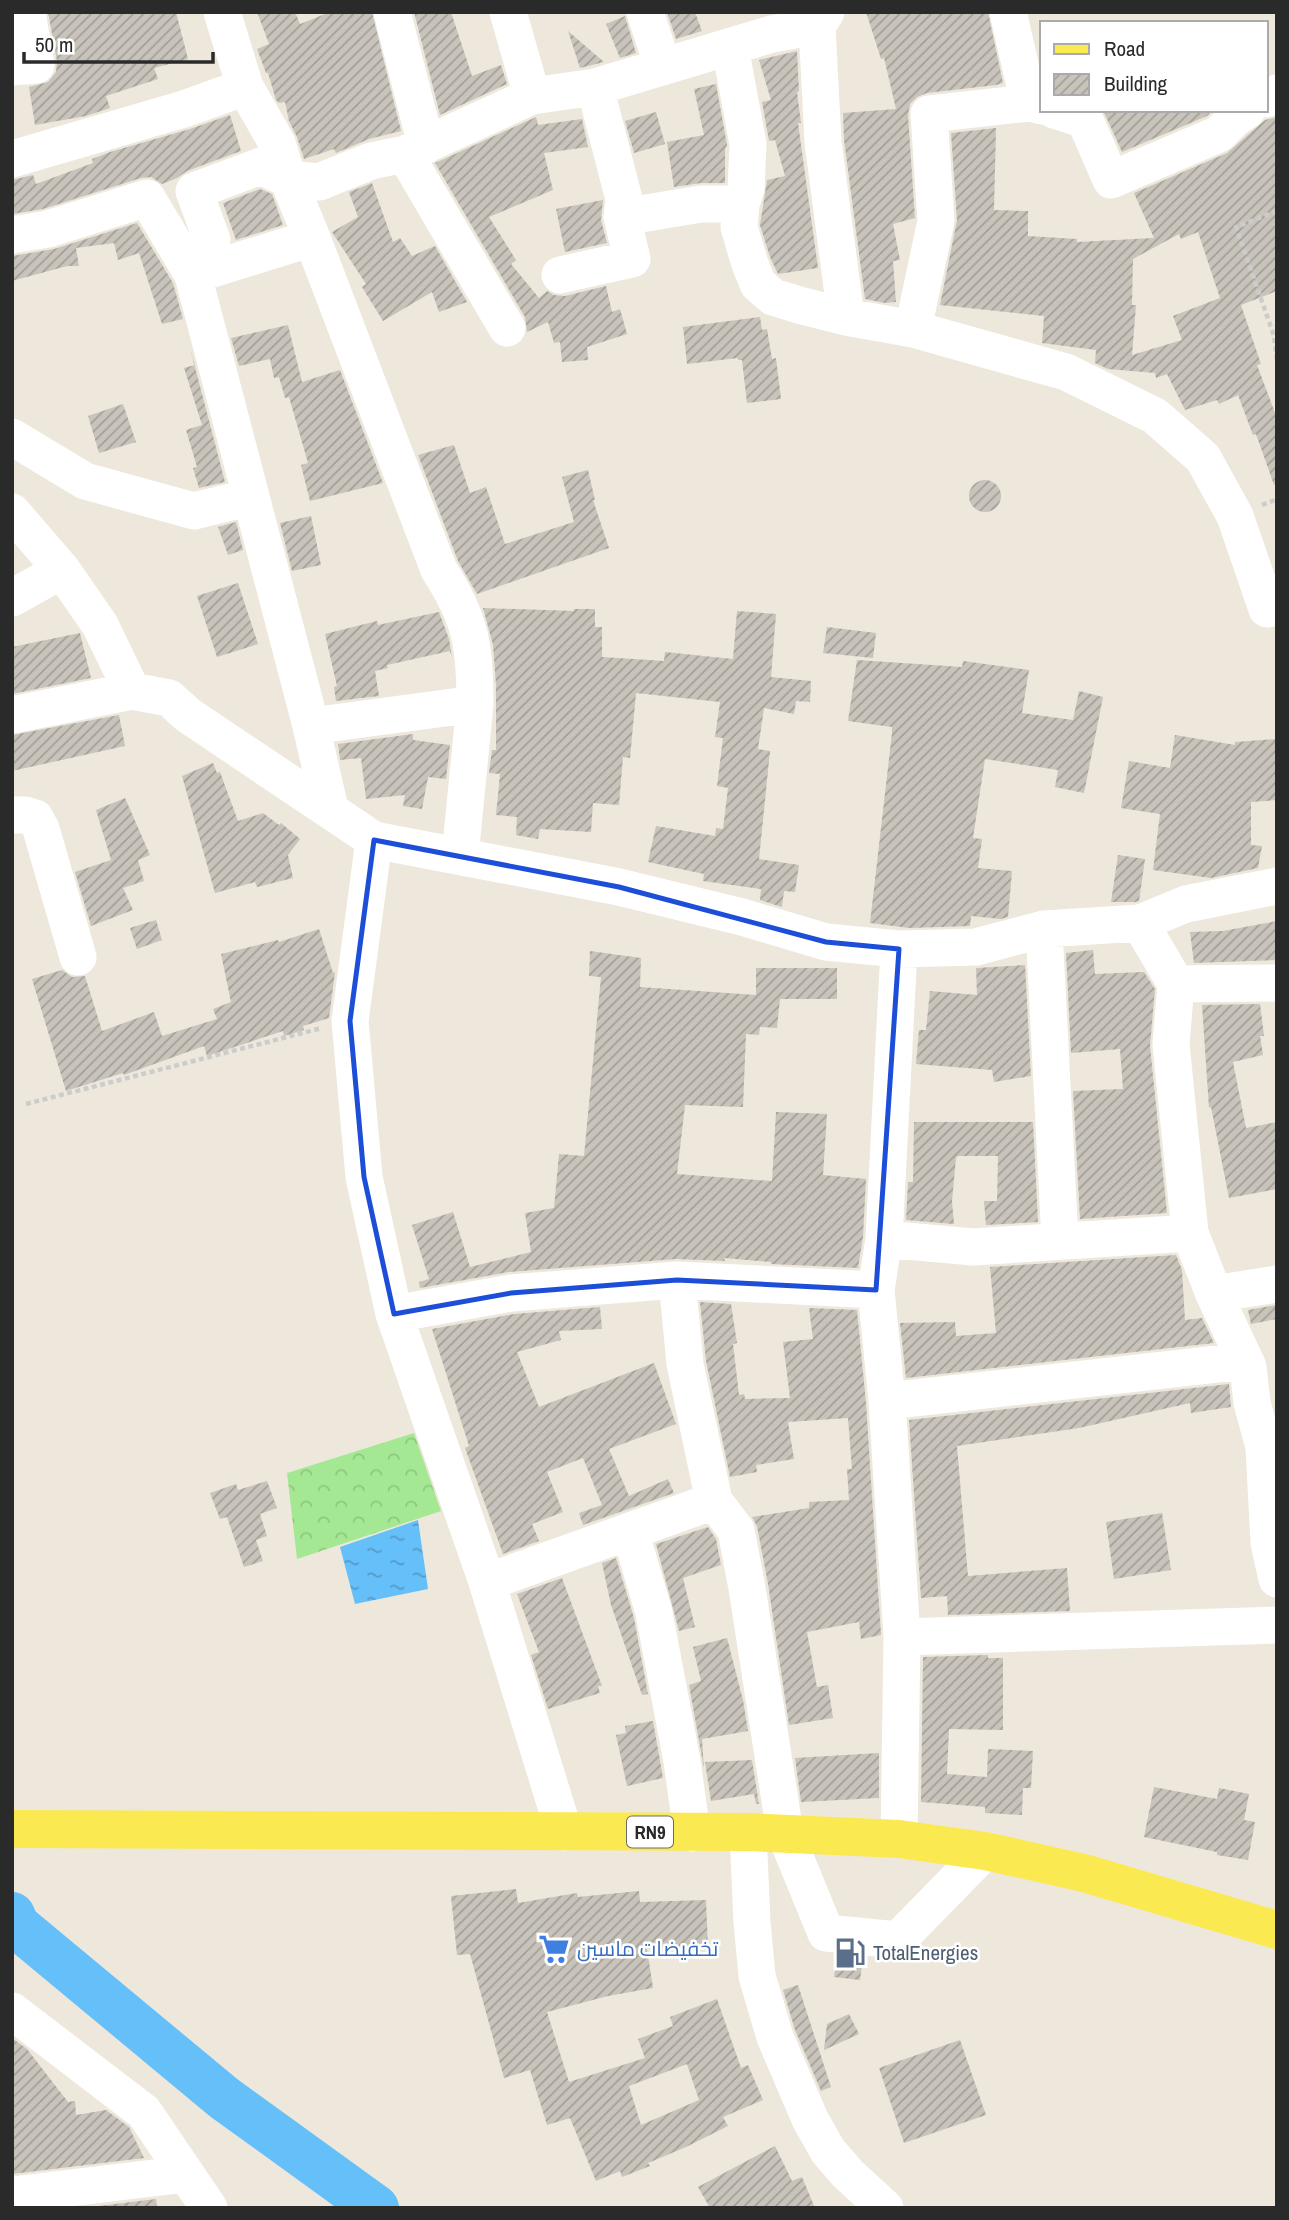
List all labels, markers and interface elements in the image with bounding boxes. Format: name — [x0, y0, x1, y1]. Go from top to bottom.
scale bar — [24, 21, 214, 65]
legend — [1040, 21, 1268, 112]
text: 50 m — [35, 30, 73, 59]
text: Road — [1104, 34, 1145, 63]
text: Building — [1104, 69, 1168, 98]
road number: RN9 — [627, 1816, 673, 1848]
supermarket icon: تخفيضات ماسين — [537, 1932, 571, 1966]
place label: تخفيضات ماسين — [577, 1934, 719, 1963]
fuel station icon: TotalEnergies — [833, 1936, 867, 1970]
place label: TotalEnergies — [873, 1938, 978, 1967]

